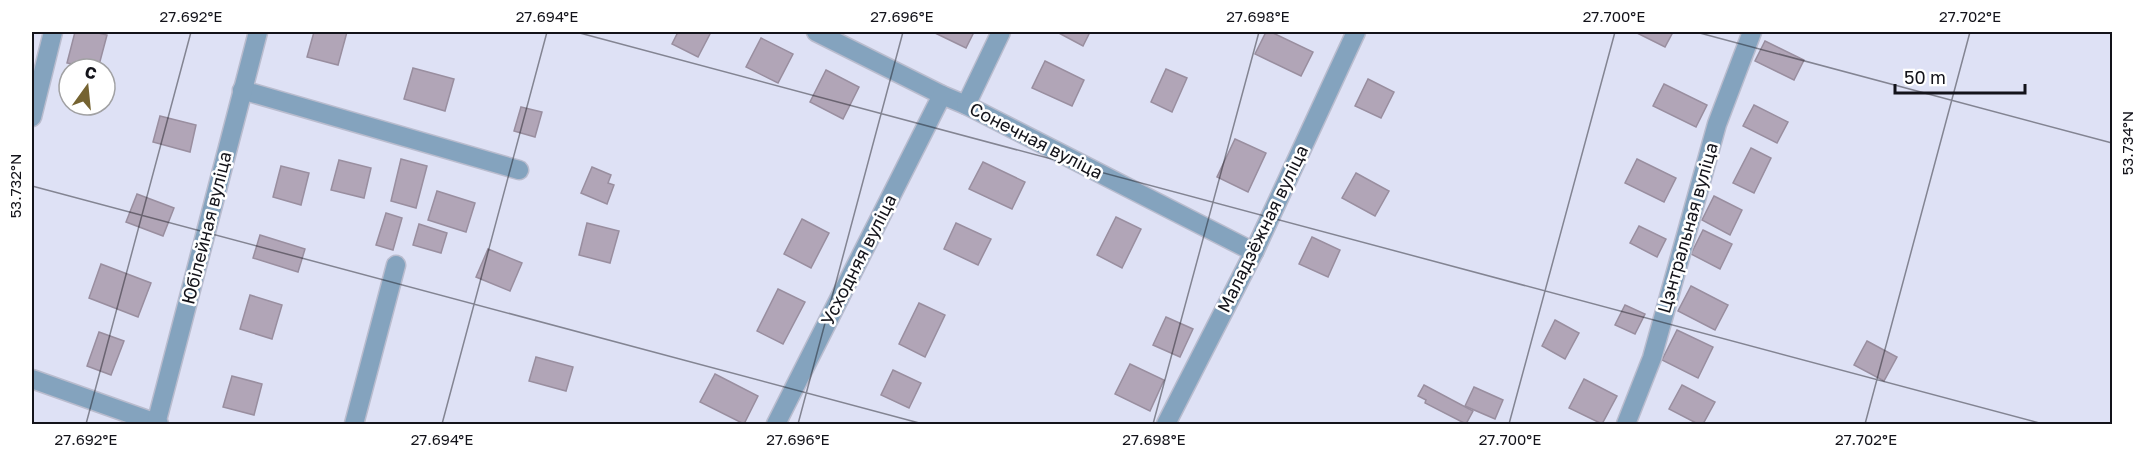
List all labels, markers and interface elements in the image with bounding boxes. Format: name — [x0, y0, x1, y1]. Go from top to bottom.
text: 27.692°E — [159, 7, 223, 25]
text: 27.694°E — [516, 7, 578, 25]
text: 27.696°E — [870, 7, 934, 25]
text: 27.698°E — [1226, 7, 1290, 25]
text: 27.700°E — [1583, 7, 1645, 25]
text: 27.702°E — [1939, 7, 2001, 25]
north arrow — [57, 57, 117, 117]
scale bar — [1895, 57, 2026, 95]
text: С — [83, 61, 99, 84]
text: 50 m — [1904, 66, 1946, 88]
street label: Сонечная вуліца — [966, 97, 1107, 183]
text: 53.734°N — [2118, 111, 2136, 175]
street label: Цэнтральная вуліца — [1652, 140, 1722, 316]
street label: Маладзёжная вуліца — [1212, 141, 1312, 316]
street label: Юбілейная вуліца — [176, 149, 236, 307]
text: 53.732°N — [6, 154, 24, 218]
street label: Усходняя вуліца — [816, 190, 901, 329]
text: 27.692°E — [54, 430, 118, 448]
text: 27.694°E — [411, 430, 473, 448]
text: 27.696°E — [766, 430, 830, 448]
text: 27.698°E — [1122, 430, 1186, 448]
text: 27.700°E — [1479, 430, 1541, 448]
text: 27.702°E — [1835, 430, 1897, 448]

